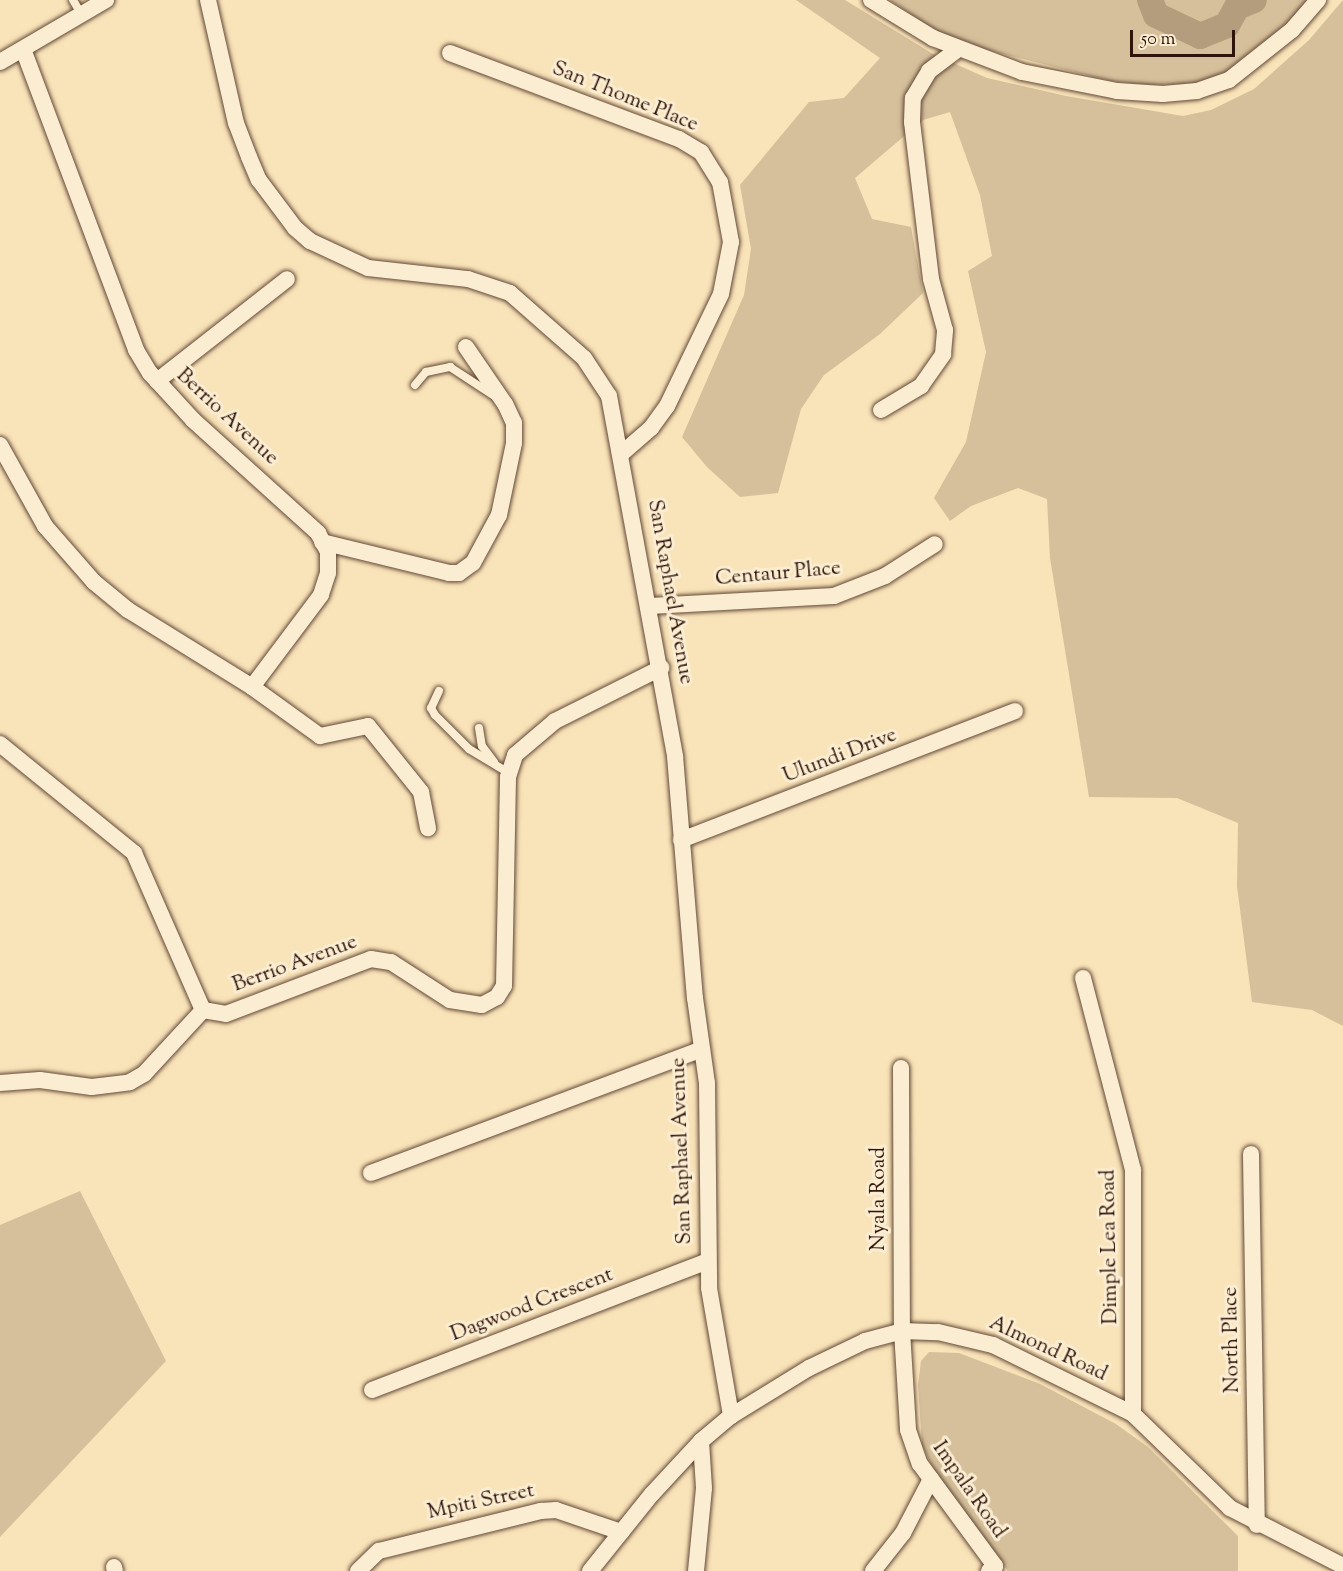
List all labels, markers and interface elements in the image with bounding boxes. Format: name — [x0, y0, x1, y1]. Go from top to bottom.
scale bar — [1133, 18, 1238, 56]
text: 50 m — [1141, 27, 1175, 53]
street label: San Thome Place — [548, 56, 702, 138]
street label: Berrio Avenue — [171, 363, 283, 471]
street label: San Raphael Avenue — [641, 498, 699, 686]
street label: Centaur Place — [714, 556, 842, 592]
street label: Ulundi Drive — [780, 723, 900, 789]
street label: Berrio Avenue — [229, 930, 361, 998]
street label: San Raphael Avenue — [666, 1057, 698, 1245]
street label: Nyala Road — [866, 1147, 892, 1251]
street label: Dimple Lea Road — [1096, 1169, 1124, 1325]
street label: Dagwood Crescent — [447, 1262, 617, 1348]
street label: North Place — [1218, 1287, 1246, 1393]
street label: Almond Road — [985, 1311, 1111, 1387]
street label: Impala Road — [926, 1437, 1012, 1543]
street label: Mpiti Street — [425, 1478, 537, 1526]

